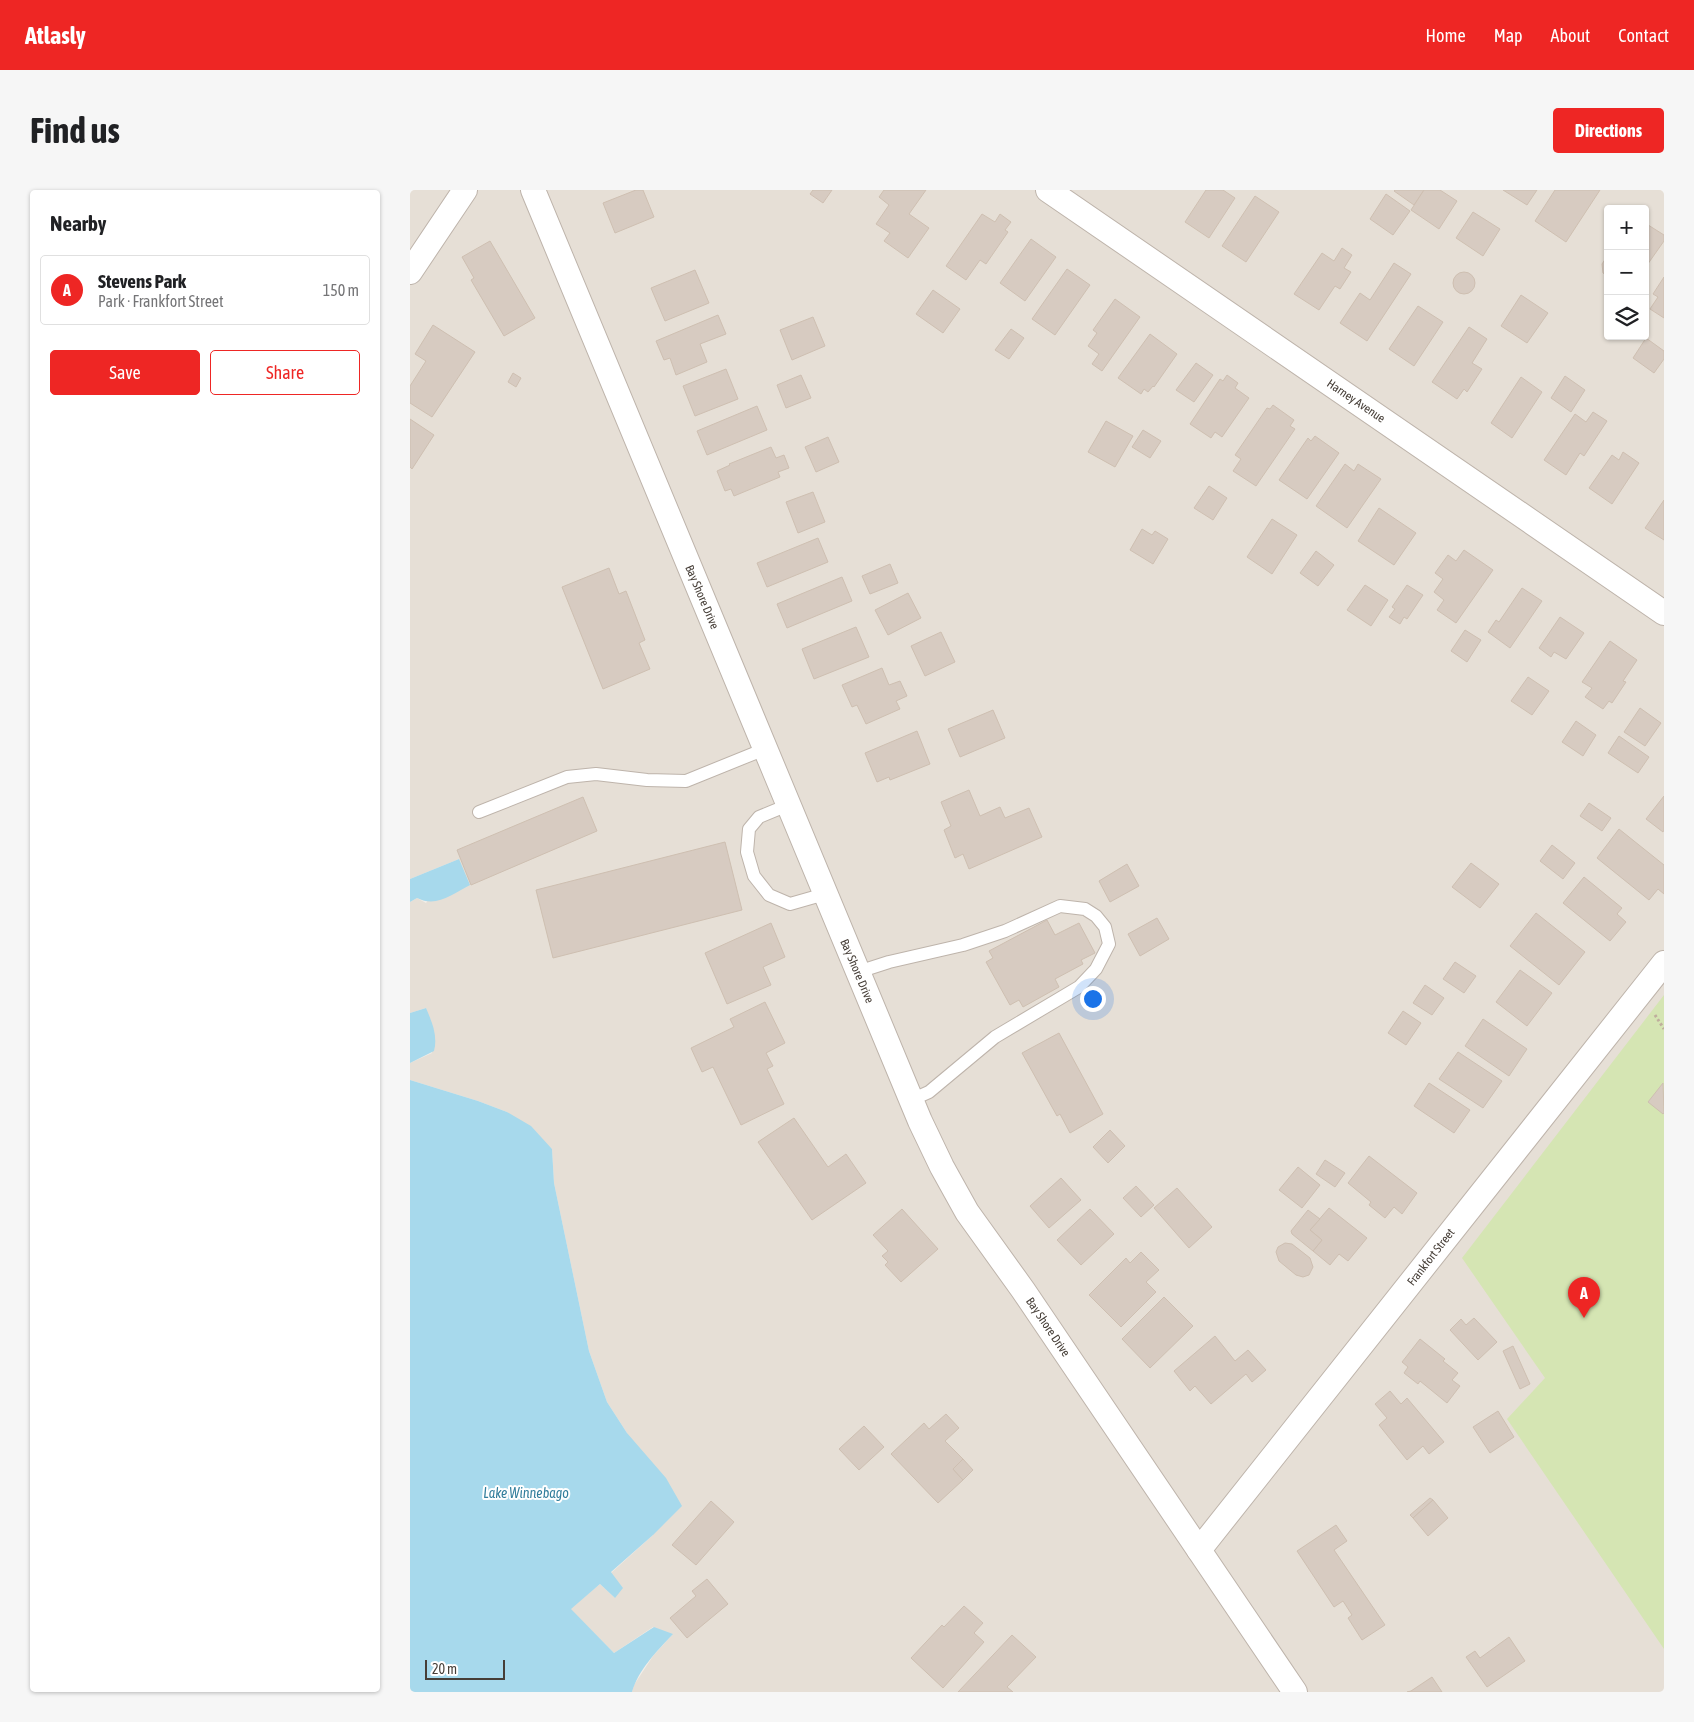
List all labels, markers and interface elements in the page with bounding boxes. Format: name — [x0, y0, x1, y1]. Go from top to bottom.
text: Atlasly — [25, 22, 86, 49]
text: Home — [1426, 25, 1466, 46]
text: Map — [1494, 25, 1523, 46]
text: About — [1551, 25, 1590, 46]
text: Contact — [1618, 25, 1669, 46]
button: Directions — [1553, 108, 1664, 153]
text: Find us — [30, 110, 120, 150]
map controls — [1604, 205, 1649, 340]
button: + — [1604, 205, 1649, 250]
text: Nearby — [50, 211, 106, 235]
button: − — [1604, 250, 1649, 295]
text: Stevens Park — [98, 270, 186, 292]
text: A — [63, 281, 71, 299]
text: 150 m — [323, 281, 359, 299]
text: Park · Frankfort Street — [98, 292, 224, 310]
button: layers — [1604, 295, 1649, 340]
button: Save — [50, 350, 200, 395]
button: Share — [210, 350, 360, 395]
street label: Harney Avenue — [1324, 376, 1388, 426]
street label: Bay Shore Drive — [682, 563, 722, 631]
street label: Bay Shore Drive — [837, 937, 877, 1005]
your location — [1080, 986, 1106, 1012]
street label: Frankfort Street — [1404, 1225, 1458, 1288]
pin: A — [1568, 1277, 1600, 1318]
street label: Bay Shore Drive — [1023, 1295, 1073, 1359]
water label: Lake Winnebago — [483, 1485, 569, 1501]
scale bar — [425, 1657, 505, 1680]
text: 20 m — [432, 1661, 457, 1677]

